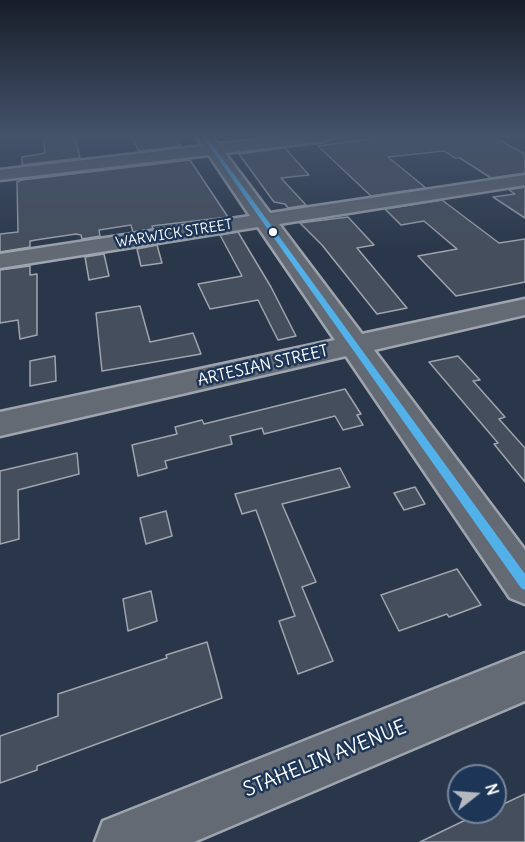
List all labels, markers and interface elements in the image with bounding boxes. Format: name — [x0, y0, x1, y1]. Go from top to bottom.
street label: WARWICK STREET — [115, 216, 233, 252]
unlabelled marker — [267, 226, 279, 238]
street label: ARTESIAN STREET — [196, 342, 330, 390]
street label: STAHELIN AVENUE — [240, 715, 410, 803]
north arrow — [447, 764, 507, 824]
text: N — [481, 781, 503, 798]

